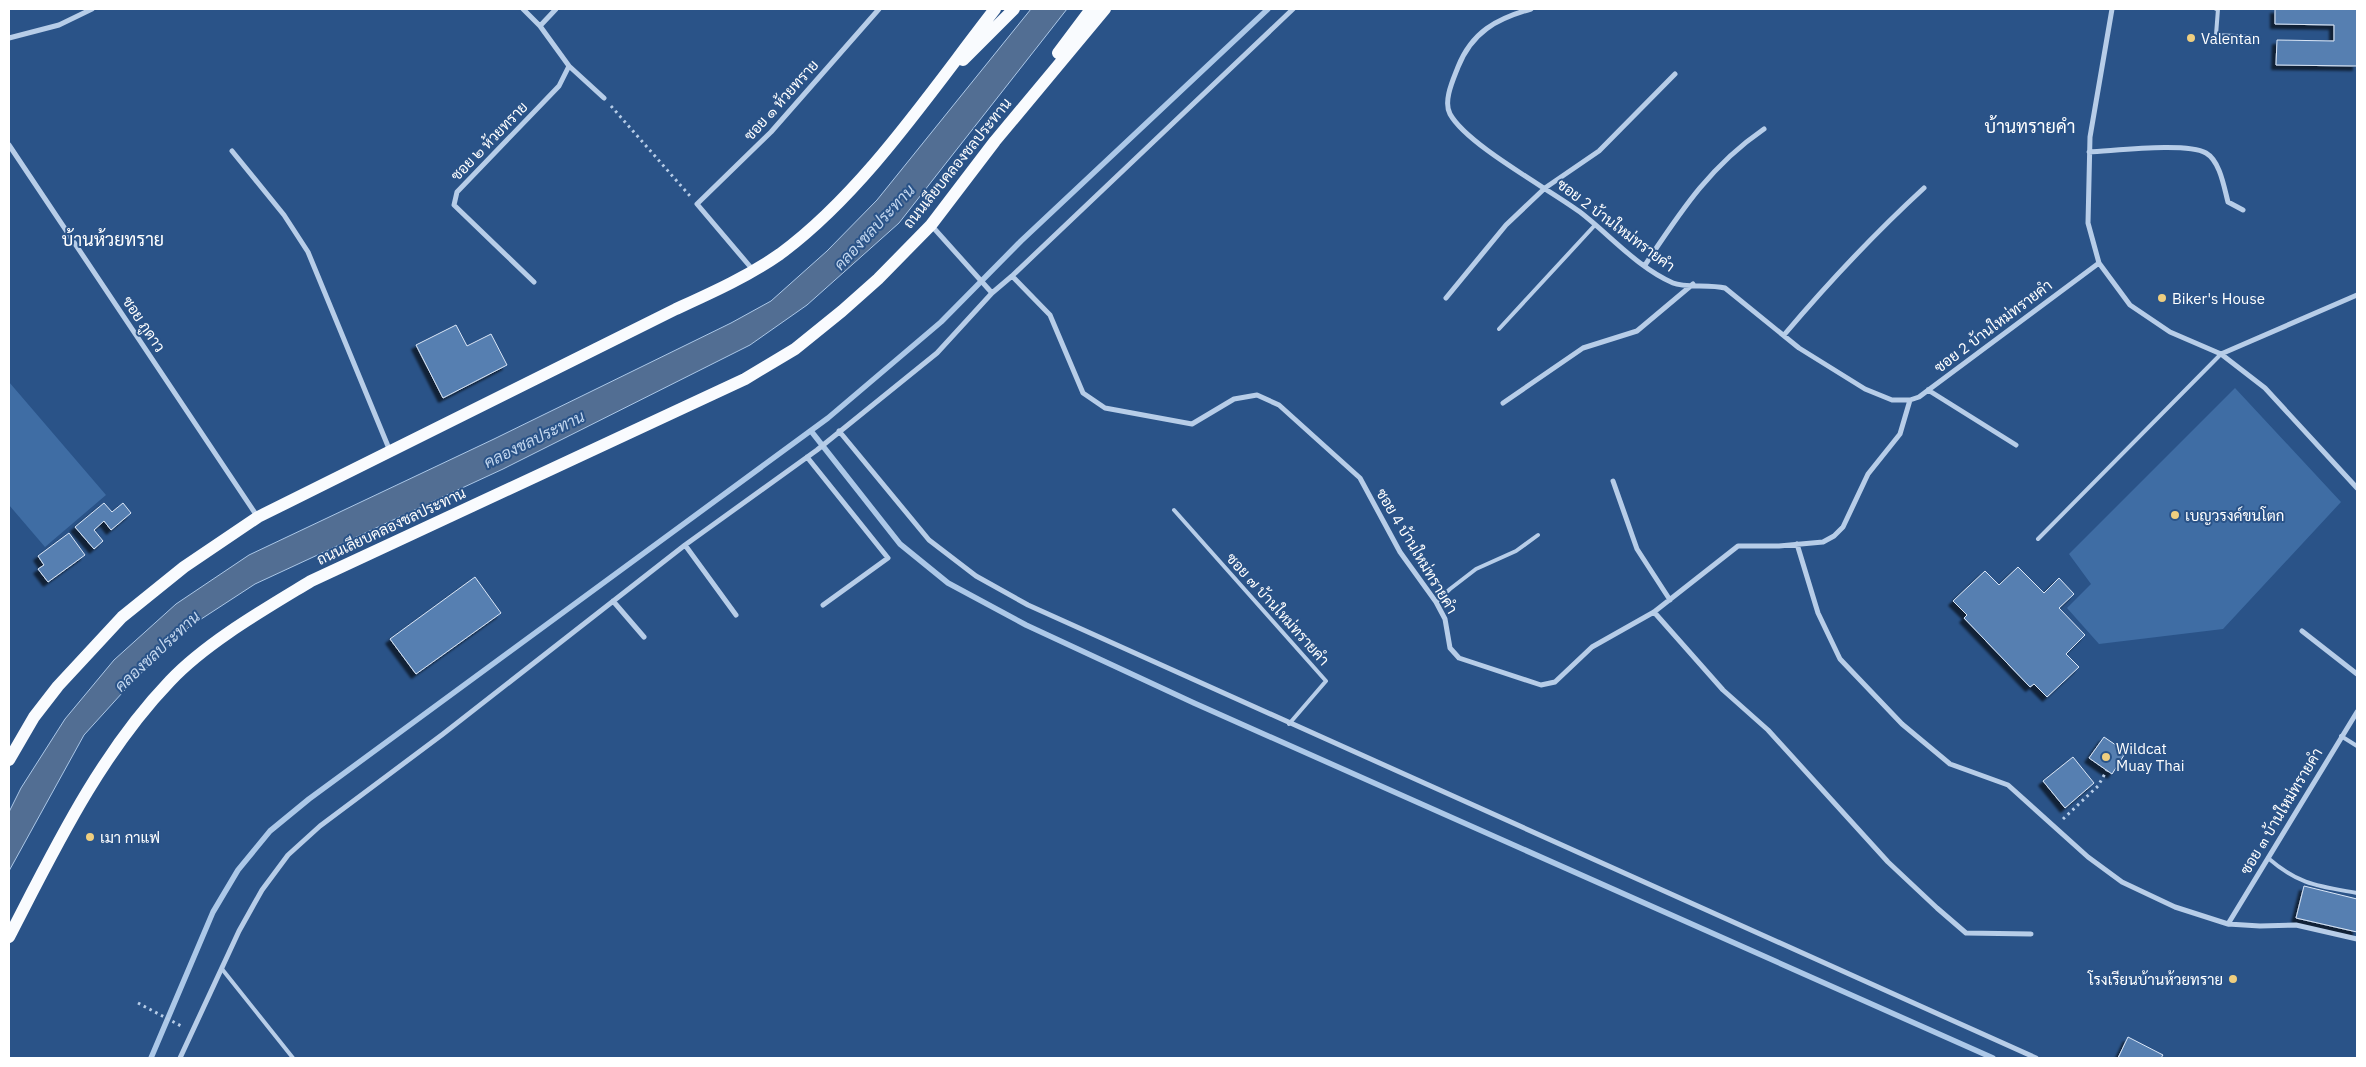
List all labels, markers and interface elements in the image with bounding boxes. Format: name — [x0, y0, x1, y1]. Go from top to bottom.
place label: Valentan — [2201, 29, 2260, 48]
marker: Valentan — [2185, 32, 2197, 44]
street label: ซอย ๑ ห้วยทราย — [740, 56, 822, 144]
street label: ถนนเลียบคลองชลประทาน — [899, 94, 1015, 232]
street label: ซอย ๒ ห้วยทราย — [446, 97, 532, 185]
district label: บ้านทรายคำ — [1985, 115, 2075, 138]
street label: ซอย 2 บ้านใหม่ทรายคำ — [1553, 174, 1679, 276]
water label: คลองชลประทาน — [829, 180, 919, 274]
district label: บ้านห้วยทราย — [62, 228, 164, 251]
street label: ซอย 2 บ้านใหม่ทรายคำ — [1930, 275, 2056, 377]
place label: Biker's House — [2172, 289, 2265, 308]
street label: ซอย ภูดาว — [118, 292, 170, 356]
marker: Biker's House — [2156, 292, 2168, 304]
water label: คลองชลประทาน — [480, 406, 588, 472]
street label: ถนนเลียบคลองชลประทาน — [313, 483, 469, 569]
street label: ซอย 4 บ้านใหม่ทรายคำ — [1372, 485, 1462, 617]
place label: เบญวรงค์ขนโตก — [2185, 506, 2284, 525]
marker: เบญวรงค์ขนโตก — [2169, 509, 2181, 521]
street label: ซอย ๗ บ้านใหม่ทรายคำ — [1222, 549, 1334, 669]
water label: คลองชลประทาน — [110, 606, 204, 696]
place label: Wildcat Muay Thai — [2116, 739, 2185, 775]
street label: ซอย ๓ บ้านใหม่ทรายคำ — [2236, 744, 2326, 878]
marker: Wildcat Muay Thai — [2100, 751, 2112, 763]
place label: เมา กาแฟ — [100, 828, 160, 847]
marker: เมา กาแฟ — [84, 831, 96, 843]
place label: โรงเรียนบ้านห้วยทราย — [2087, 970, 2223, 989]
marker: โรงเรียนบ้านห้วยทราย — [2227, 973, 2239, 985]

